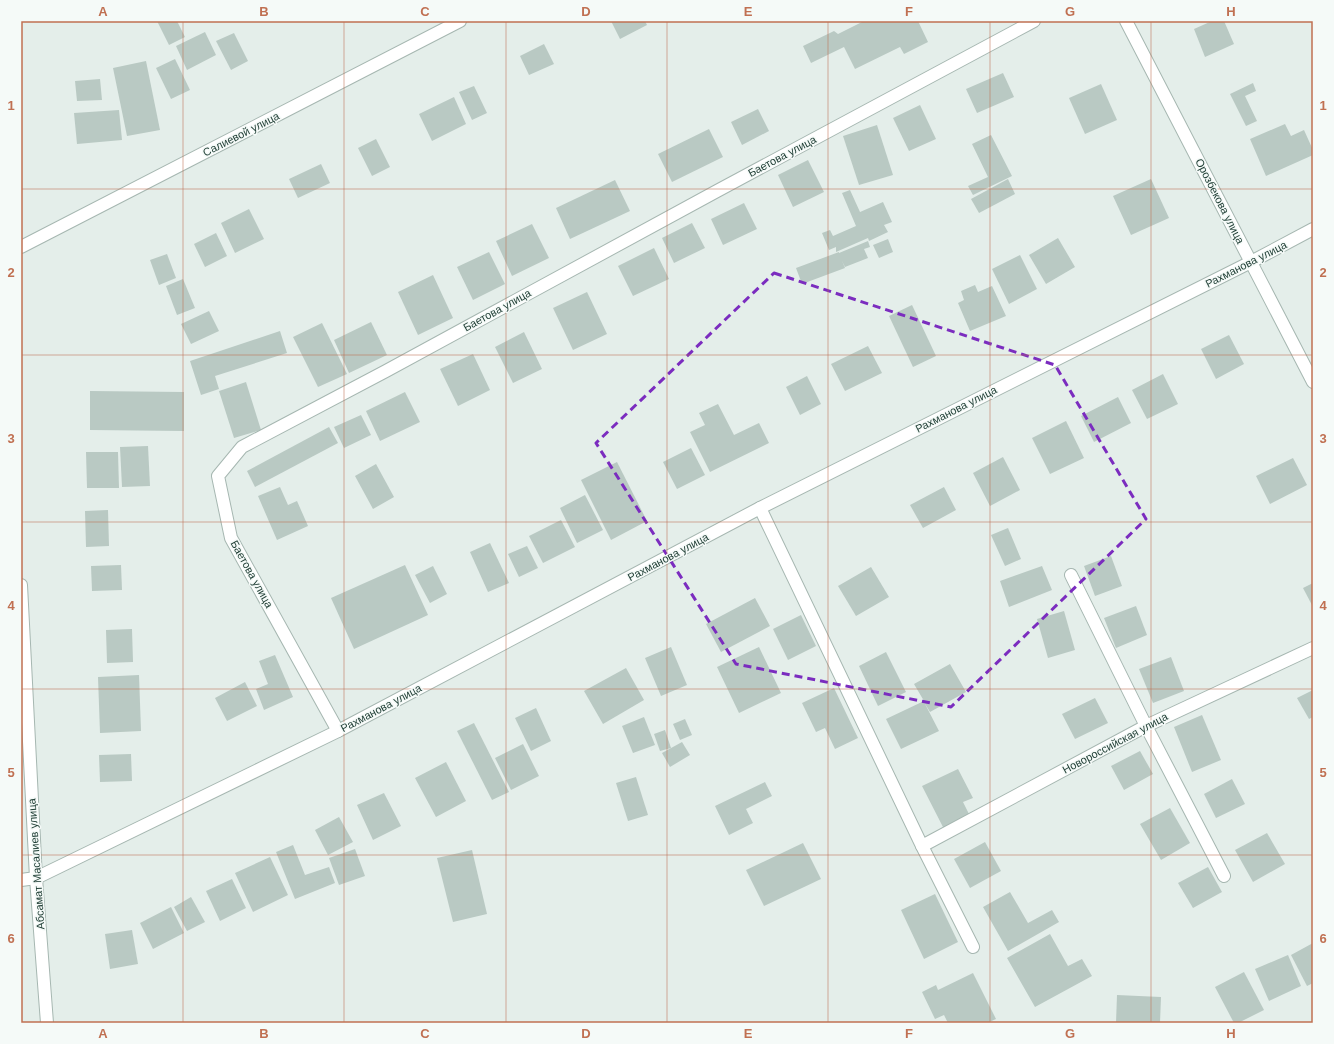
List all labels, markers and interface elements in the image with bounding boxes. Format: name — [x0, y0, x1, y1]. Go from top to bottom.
text: A — [98, 4, 108, 19]
text: B — [259, 4, 269, 19]
text: C — [420, 4, 430, 19]
text: D — [581, 4, 591, 19]
text: E — [744, 4, 753, 19]
text: F — [905, 4, 913, 19]
text: G — [1065, 4, 1075, 19]
text: H — [1226, 4, 1236, 19]
text: 1 — [7, 98, 15, 113]
text: 1 — [1319, 98, 1327, 113]
street label: Салиевой улица — [201, 109, 282, 158]
street label: Баетова улица — [746, 133, 819, 179]
street label: Орозбекова улица — [1193, 156, 1247, 246]
street label: Рахманова улица — [1203, 238, 1289, 290]
text: 2 — [7, 265, 15, 280]
text: 2 — [1319, 265, 1327, 280]
street label: Баетова улица — [461, 286, 534, 333]
street label: Рахманова улица — [913, 383, 999, 435]
text: 3 — [7, 431, 15, 446]
text: 3 — [1319, 431, 1327, 446]
street label: Рахманова улица — [626, 530, 711, 583]
street label: Баетова улица — [229, 538, 276, 611]
text: 4 — [7, 598, 15, 613]
text: 4 — [1319, 598, 1327, 613]
street label: Рахманова улица — [339, 681, 424, 734]
street label: Новороссийская улица — [1060, 710, 1170, 776]
text: 5 — [7, 765, 15, 780]
text: 5 — [1319, 765, 1327, 780]
street label: Абсамат Масалиев улица — [25, 797, 47, 930]
text: 6 — [7, 931, 15, 946]
text: 6 — [1319, 931, 1327, 946]
text: A — [98, 1026, 108, 1041]
text: B — [259, 1026, 269, 1041]
text: C — [420, 1026, 430, 1041]
text: D — [581, 1026, 591, 1041]
text: E — [744, 1026, 753, 1041]
text: F — [905, 1026, 913, 1041]
text: G — [1065, 1026, 1075, 1041]
text: H — [1226, 1026, 1236, 1041]

